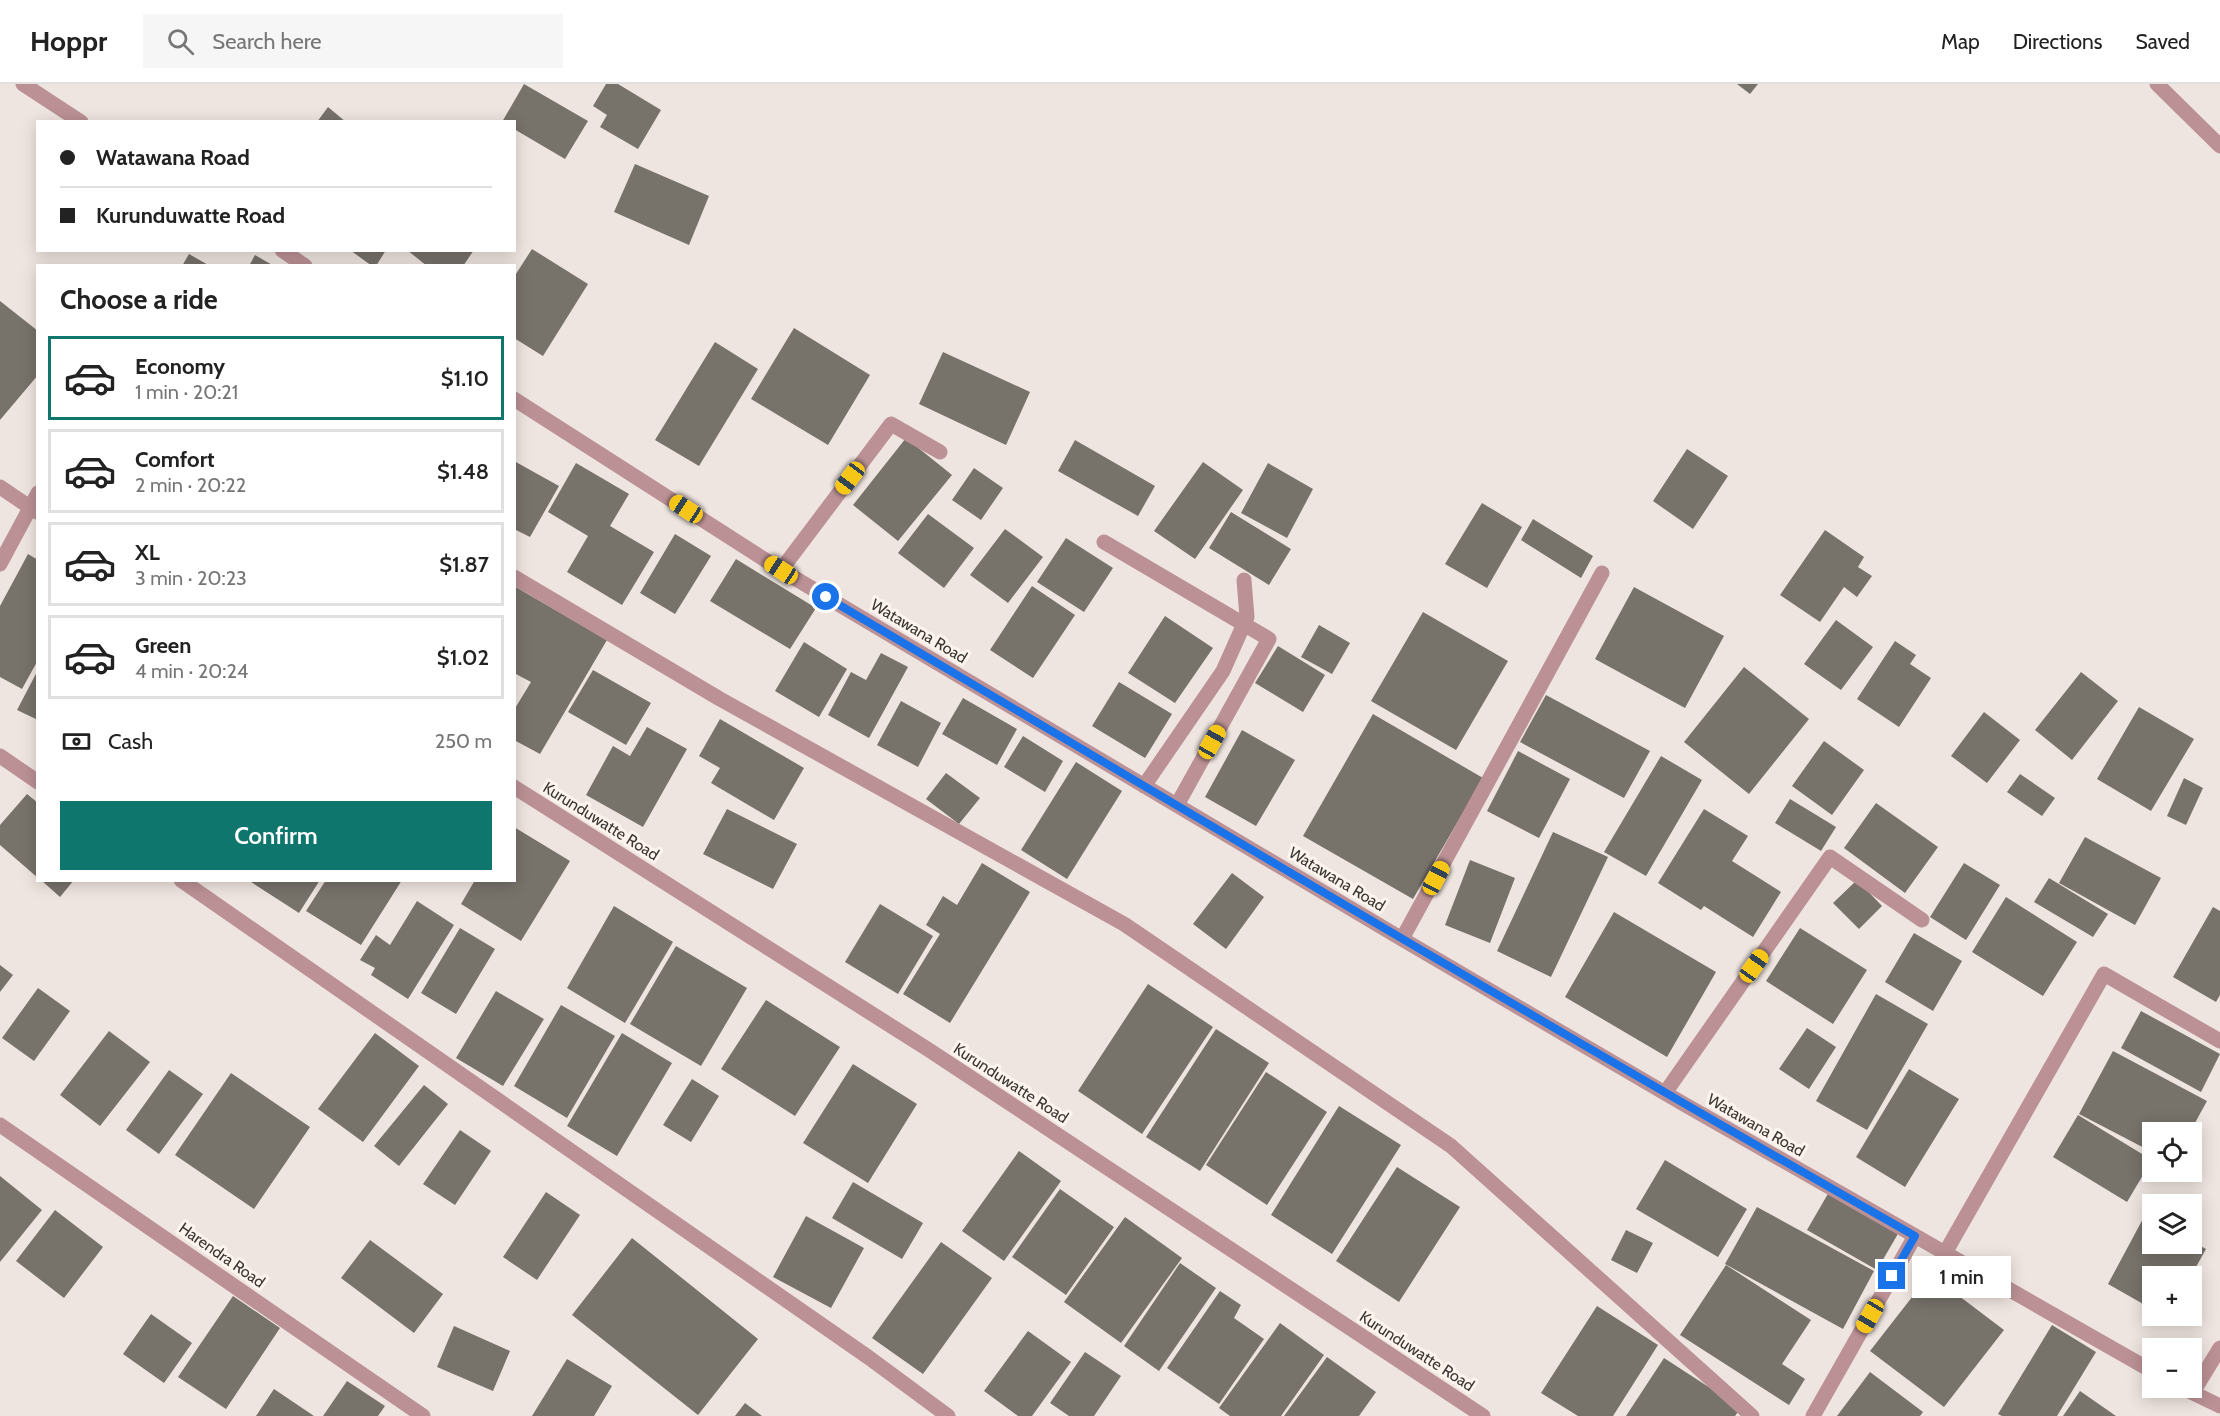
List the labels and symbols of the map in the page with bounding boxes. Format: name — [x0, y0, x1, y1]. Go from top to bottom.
car — [832, 458, 868, 498]
car — [666, 492, 706, 526]
car — [761, 553, 801, 587]
route start — [812, 583, 839, 610]
street label: Watawana Road — [867, 595, 971, 667]
car — [1195, 722, 1229, 762]
street label: Kurunduwatte Road — [540, 778, 662, 864]
street label: Watawana Road — [1285, 843, 1389, 915]
car — [1420, 858, 1452, 898]
car — [1736, 946, 1772, 986]
street label: Kurunduwatte Road — [950, 1039, 1072, 1127]
street label: Watawana Road — [1704, 1090, 1808, 1160]
street label: Harendra Road — [175, 1218, 269, 1292]
callout: 1 min — [1913, 1255, 2012, 1297]
route end — [1878, 1262, 1905, 1289]
car — [1853, 1296, 1887, 1336]
street label: Kurunduwatte Road — [1356, 1307, 1478, 1395]

